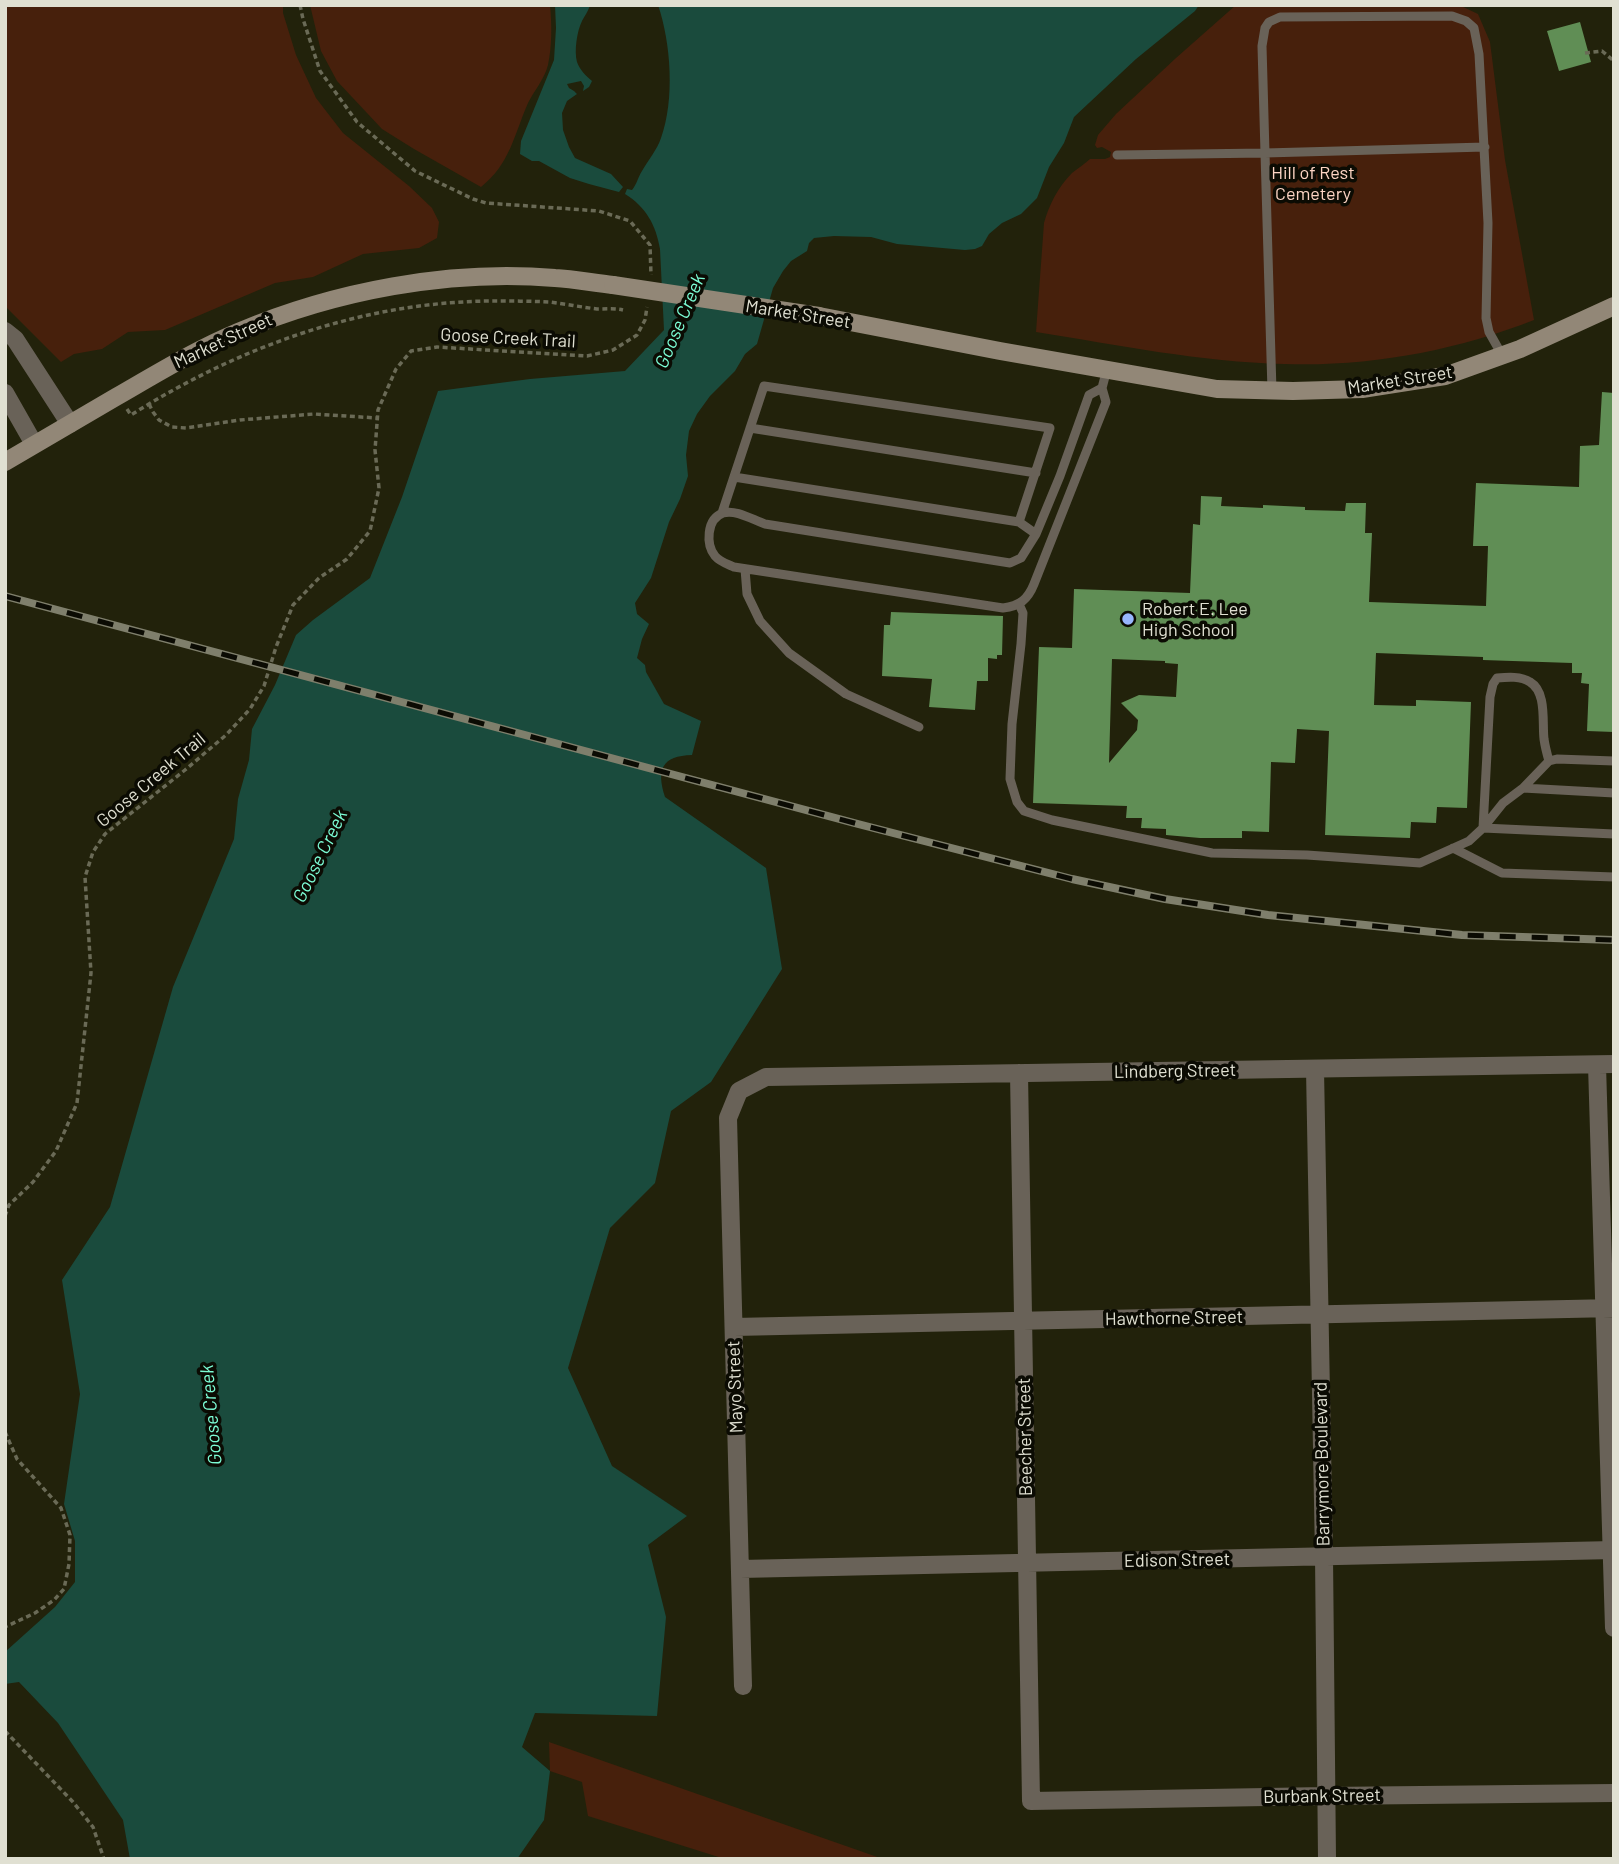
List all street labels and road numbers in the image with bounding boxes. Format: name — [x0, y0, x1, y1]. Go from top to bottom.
street label: Market Street — [744, 295, 852, 333]
street label: Market Street — [170, 309, 276, 373]
street label: Goose Creek Trail — [440, 324, 576, 352]
street label: Market Street — [1346, 361, 1454, 399]
street label: Goose Creek Trail — [92, 728, 210, 832]
street label: Lindberg Street — [1114, 1059, 1236, 1083]
street label: Hawthorne Street — [1105, 1306, 1243, 1330]
street label: Mayo Street — [723, 1340, 747, 1434]
street label: Beecher Street — [1013, 1378, 1037, 1496]
street label: Barrymore Boulevard — [1310, 1382, 1334, 1546]
street label: Edison Street — [1124, 1548, 1230, 1572]
street label: Burbank Street — [1263, 1784, 1381, 1808]

